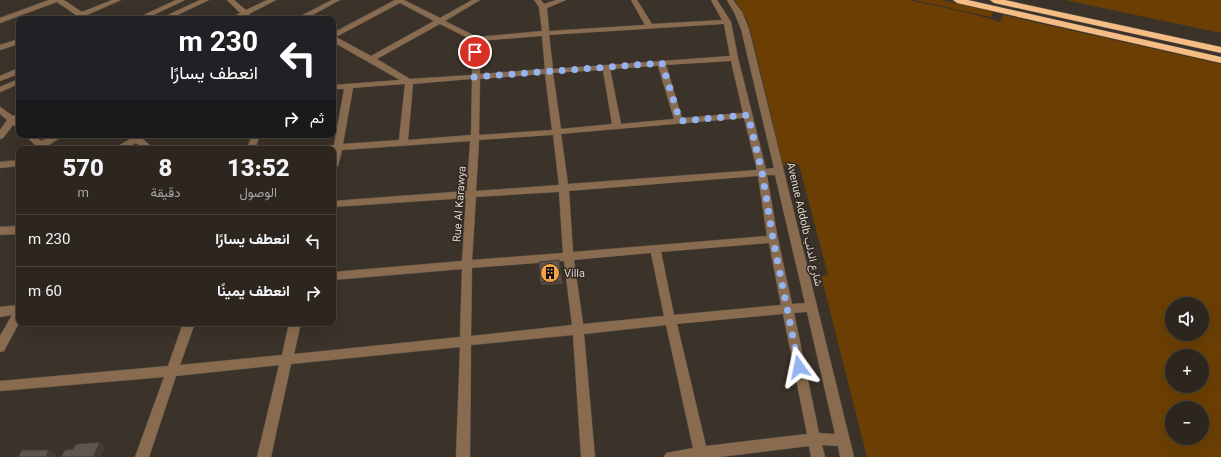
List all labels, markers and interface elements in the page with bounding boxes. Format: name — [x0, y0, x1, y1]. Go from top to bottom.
text: 230 m — [178, 22, 258, 66]
icon: left — [272, 32, 324, 84]
pin — [458, 35, 492, 69]
icon: arrive — [464, 41, 486, 63]
text: انعطف يسارًا — [170, 61, 258, 89]
icon: right — [280, 108, 302, 130]
text: ثم — [310, 108, 324, 131]
text: 570 — [62, 151, 104, 189]
text: 8 — [159, 151, 172, 189]
text: 13:52 — [227, 151, 290, 189]
street label: Avenue Addolb شارع الدلب — [781, 161, 826, 288]
street label: Rue Al Karawya — [449, 166, 472, 243]
text: m — [78, 184, 89, 204]
text: دقيقة — [150, 184, 180, 204]
text: الوصول — [239, 184, 277, 204]
text: 230 m — [28, 229, 70, 252]
text: انعطف يسارًا — [215, 229, 290, 252]
icon: left — [302, 230, 324, 252]
building icon: Villa — [539, 262, 561, 284]
place label: Villa — [564, 266, 585, 283]
text: 60 m — [28, 281, 62, 304]
text: انعطف يمينًا — [217, 281, 290, 304]
icon: right — [302, 282, 324, 304]
map controls — [1165, 297, 1209, 445]
button: sound — [1165, 297, 1209, 341]
position arrow — [778, 346, 820, 388]
button: + — [1165, 349, 1209, 393]
button: − — [1165, 401, 1209, 445]

